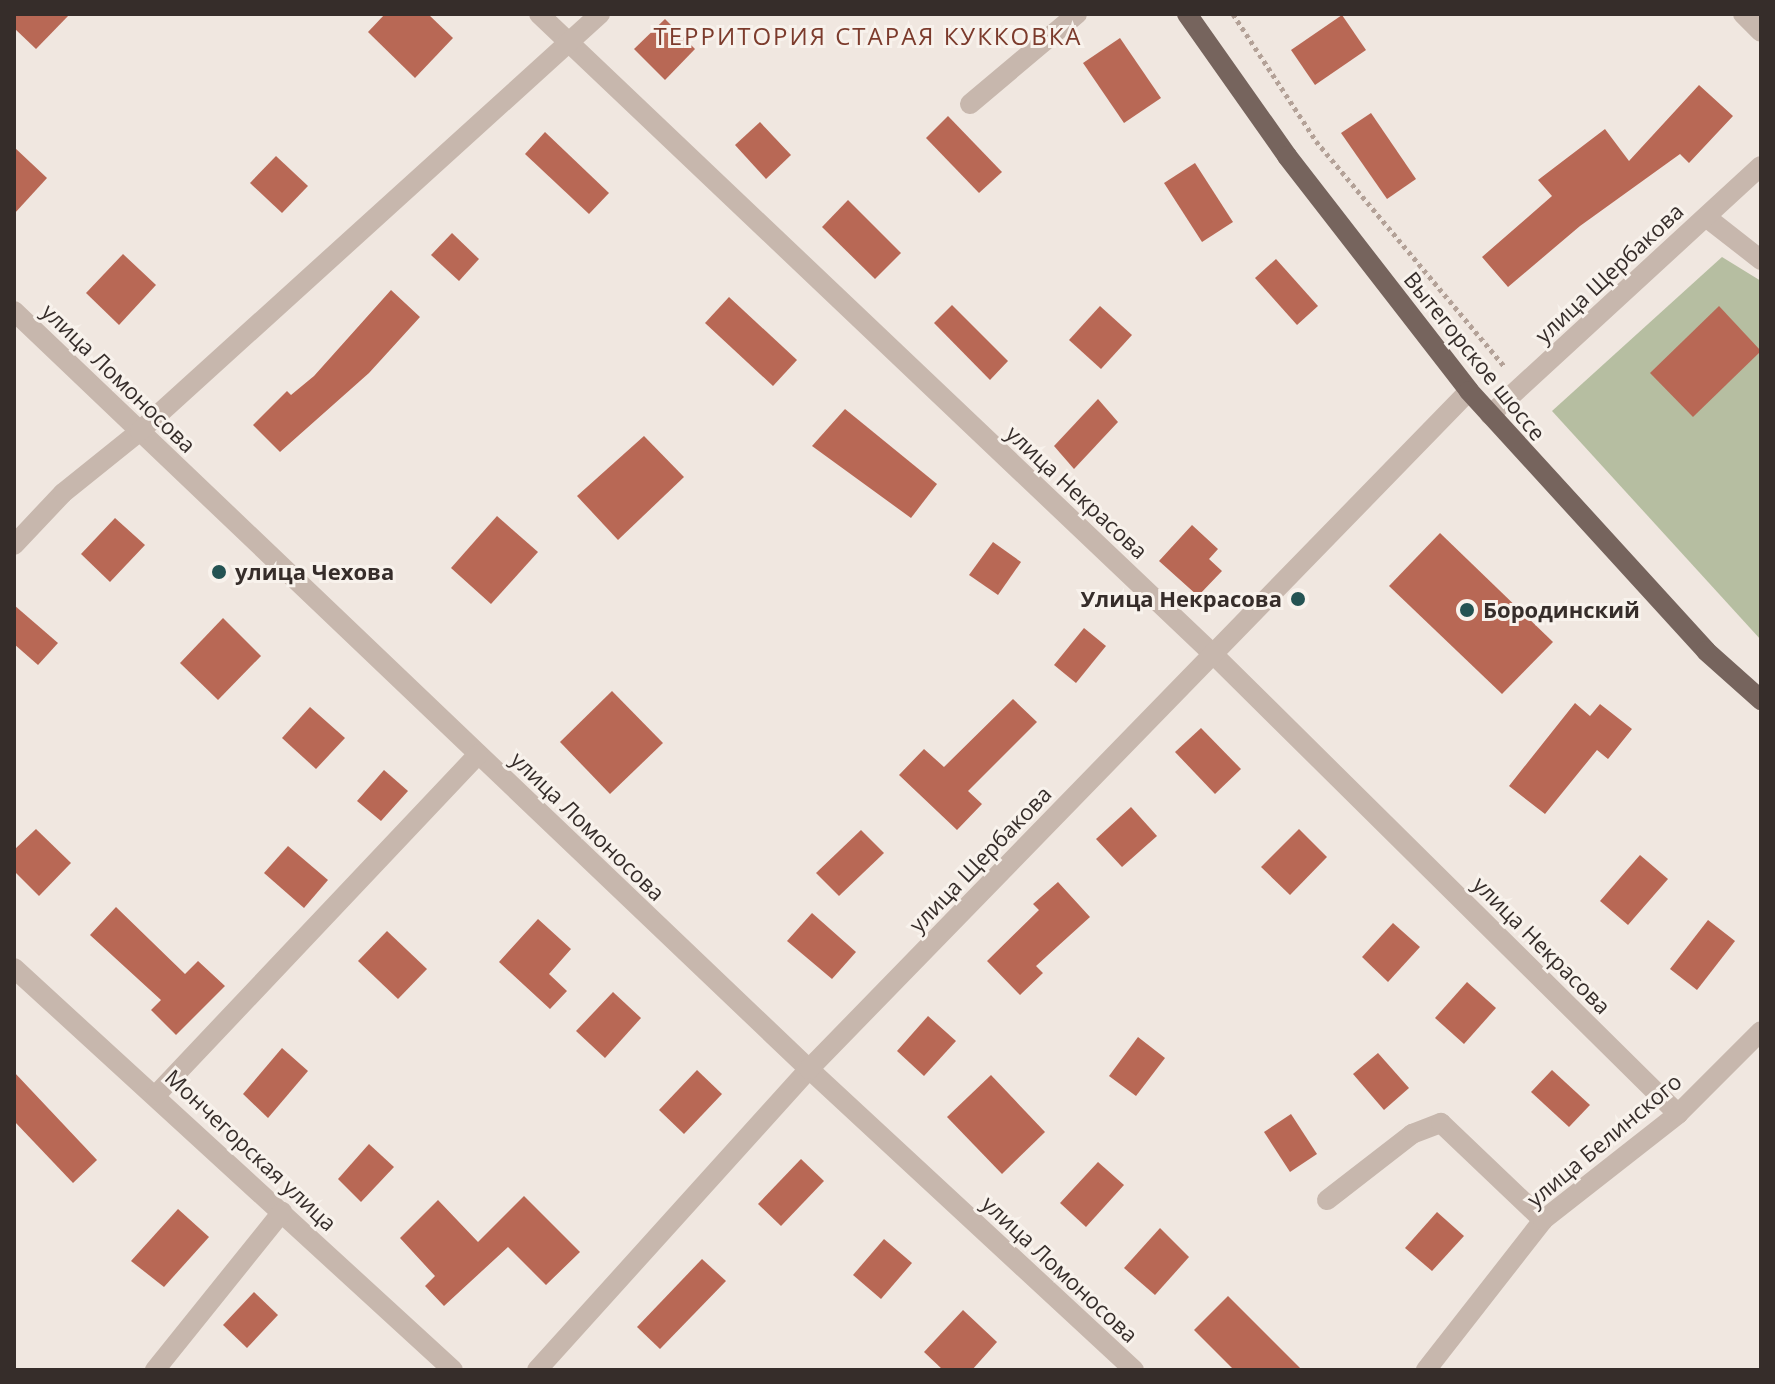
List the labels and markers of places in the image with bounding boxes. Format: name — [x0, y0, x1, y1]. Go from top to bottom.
place label: улица Чехова — [235, 559, 394, 585]
marker: улица Чехова — [210, 563, 228, 581]
place label: Улица Некрасова — [1081, 586, 1282, 612]
marker: Улица Некрасова — [1289, 590, 1307, 608]
place label: Бородинский — [1483, 597, 1640, 623]
marker: Бородинский — [1458, 601, 1476, 619]

